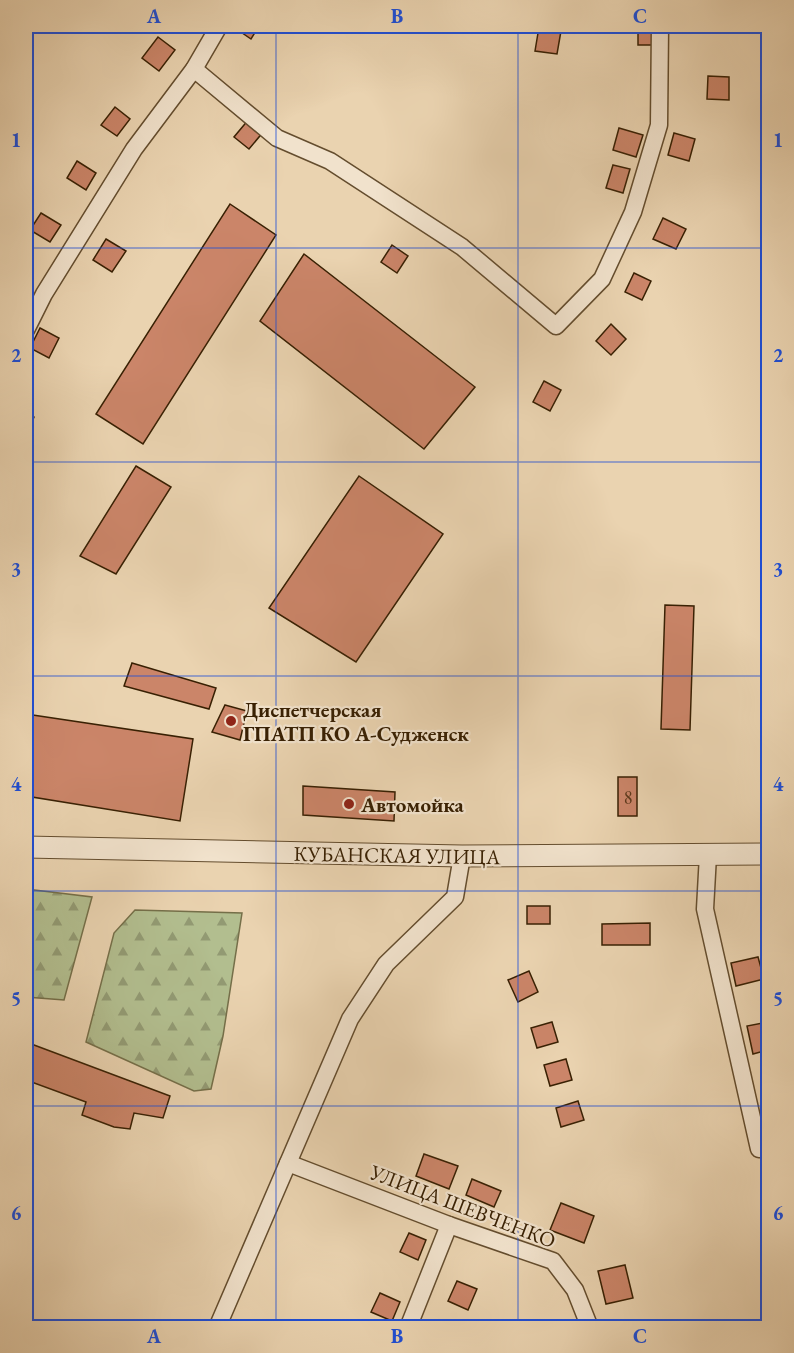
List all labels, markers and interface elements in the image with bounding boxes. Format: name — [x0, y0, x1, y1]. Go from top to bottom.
text: A — [146, 3, 162, 29]
text: B — [391, 3, 403, 29]
text: C — [633, 3, 647, 29]
text: 1 — [11, 127, 21, 153]
text: 1 — [773, 127, 783, 153]
text: 2 — [11, 342, 22, 368]
text: 2 — [773, 342, 784, 368]
text: 3 — [11, 556, 21, 582]
text: 3 — [773, 556, 783, 582]
place label: Диспетчерская ГПАТП КО А-Судженск — [243, 696, 469, 747]
marker: Диспетчерская ГПАТП КО А-Судженск — [224, 714, 238, 728]
text: 4 — [11, 771, 22, 797]
text: 4 — [773, 771, 784, 797]
house number: 8 — [624, 786, 632, 809]
place label: Автомойка — [360, 791, 465, 818]
marker: Автомойка — [342, 797, 356, 811]
street label: КУБАНСКАЯ УЛИЦА — [293, 840, 501, 870]
text: 5 — [11, 985, 21, 1011]
text: 5 — [773, 985, 783, 1011]
street label: УЛИЦА ШЕВЧЕНКО — [365, 1158, 560, 1254]
text: 6 — [11, 1200, 22, 1226]
text: 6 — [773, 1200, 784, 1226]
text: A — [146, 1323, 162, 1349]
text: B — [391, 1323, 403, 1349]
text: C — [633, 1323, 647, 1349]

